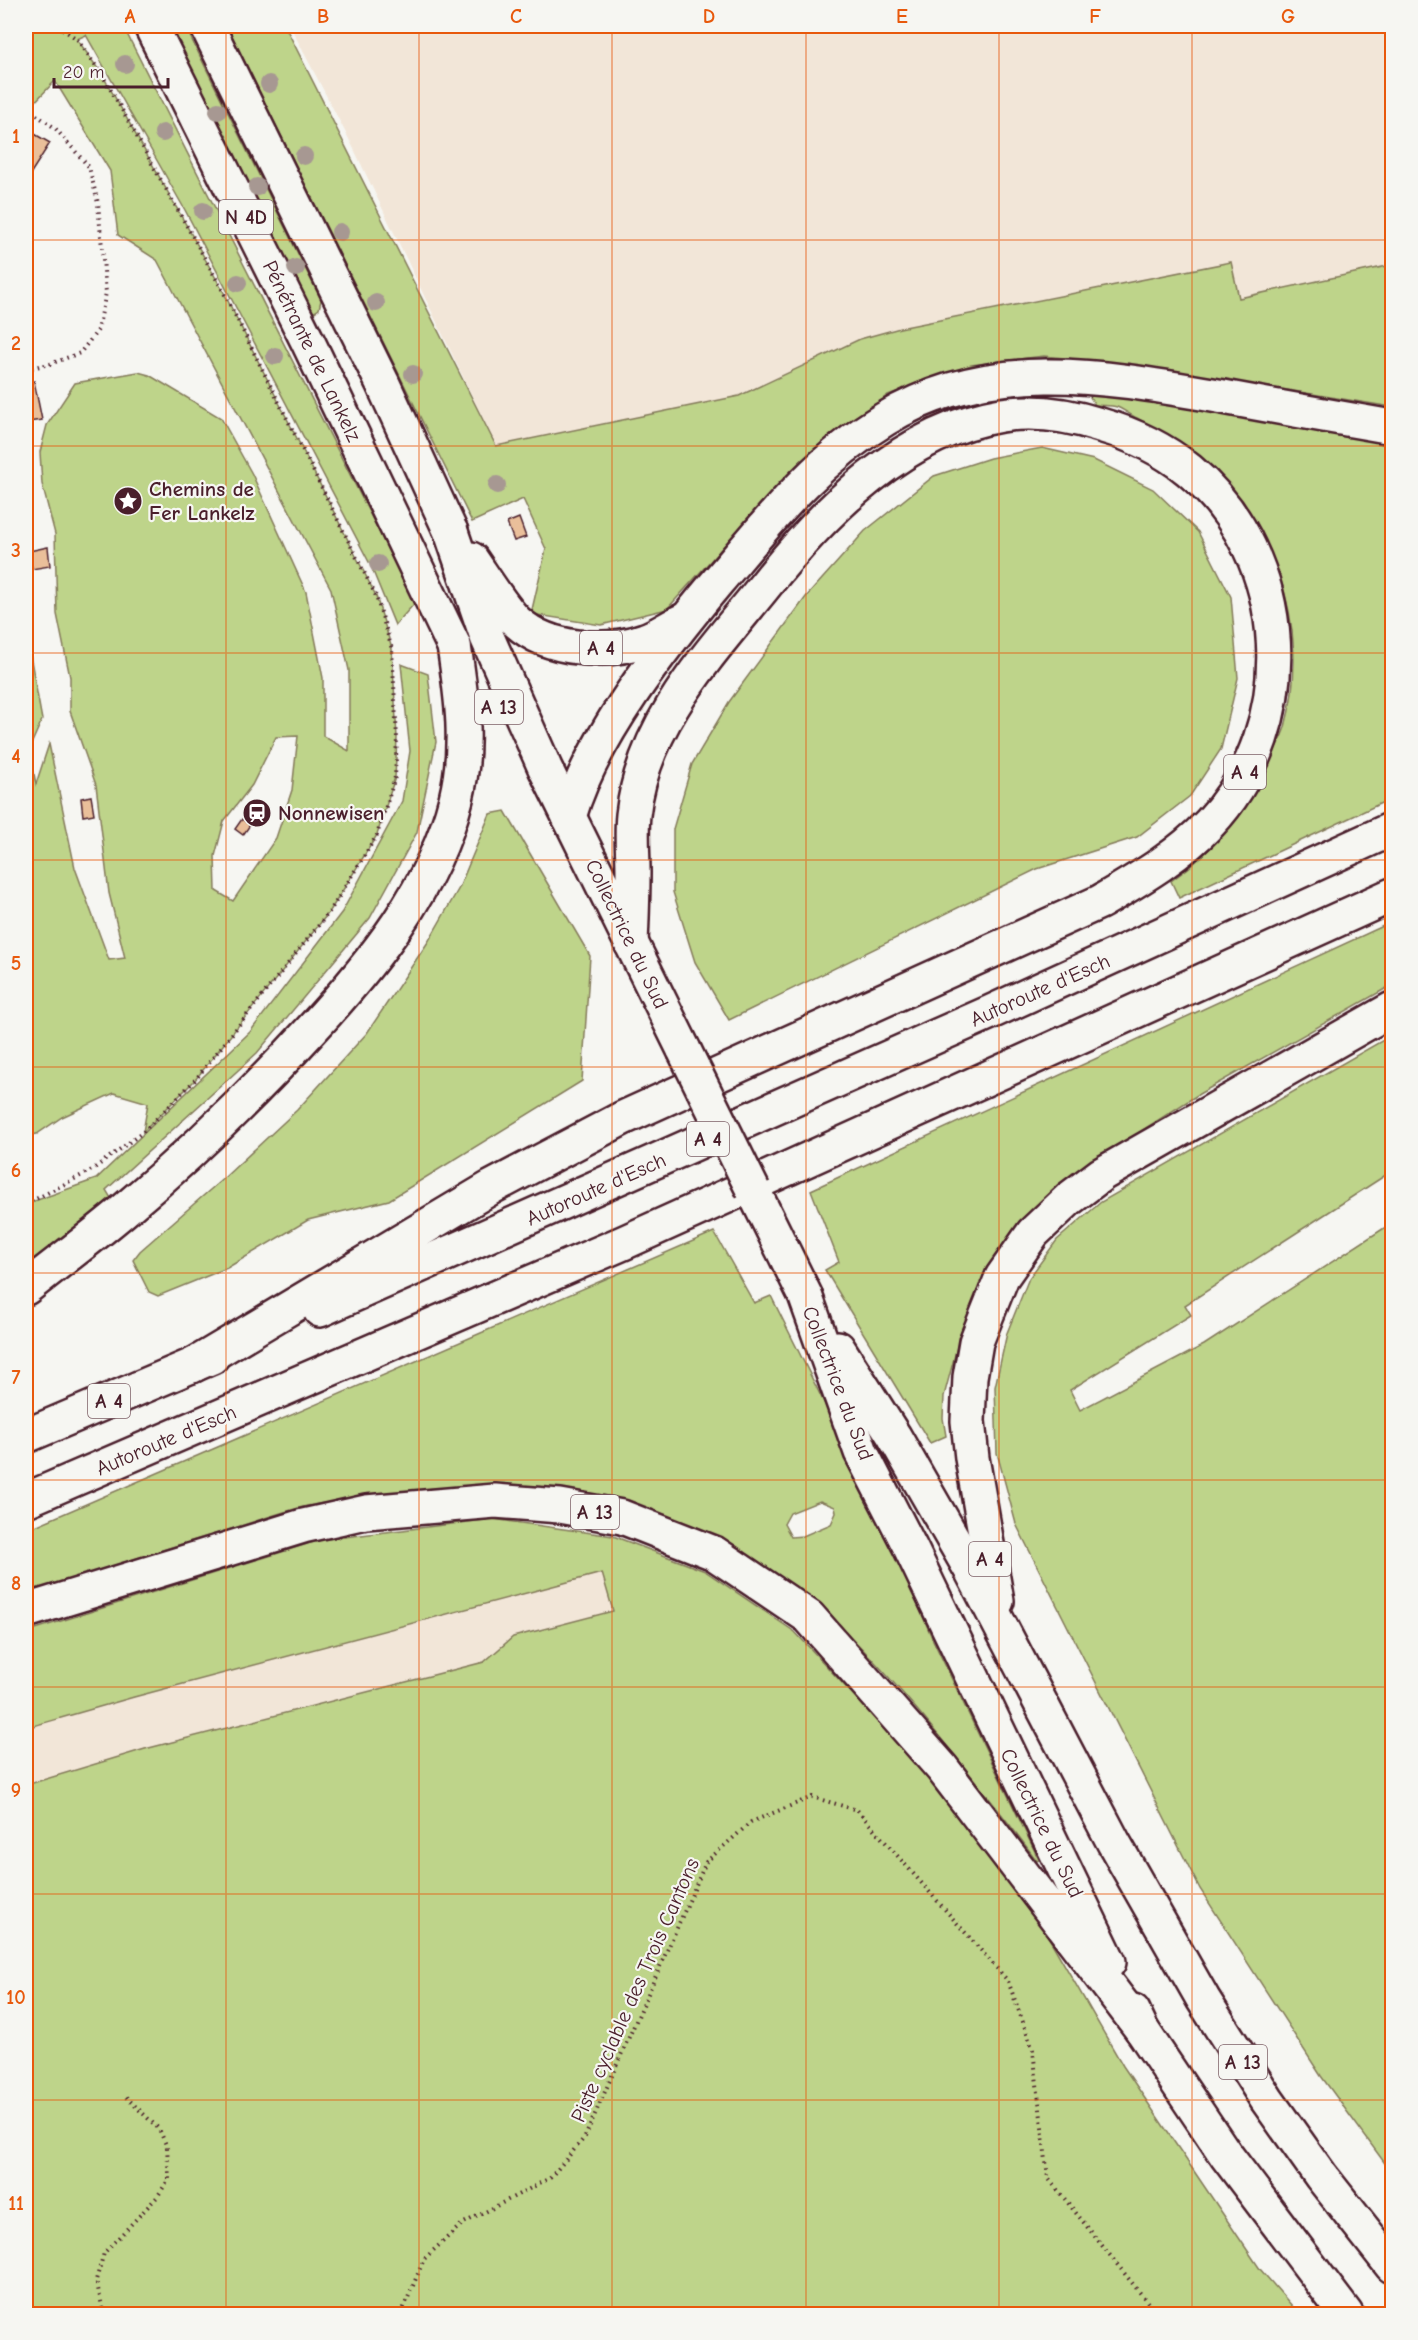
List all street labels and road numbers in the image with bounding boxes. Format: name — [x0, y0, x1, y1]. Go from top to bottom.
road number: N 4D — [219, 200, 273, 234]
street label: Pénétrante de Lankelz — [258, 257, 366, 445]
road number: A 4 — [580, 631, 622, 665]
road number: A 13 — [475, 690, 523, 724]
road number: A 4 — [1224, 755, 1266, 789]
street label: Collectrice du Sud — [580, 856, 674, 1012]
street label: Autoroute d'Esch — [967, 949, 1113, 1031]
road number: A 4 — [687, 1122, 729, 1156]
street label: Autoroute d'Esch — [523, 1148, 669, 1230]
street label: Collectrice du Sud — [798, 1303, 878, 1463]
road number: A 4 — [88, 1384, 130, 1418]
street label: Autoroute d'Esch — [92, 1400, 240, 1480]
road number: A 13 — [571, 1495, 619, 1529]
road number: A 4 — [969, 1542, 1011, 1576]
street label: Collectrice du Sud — [995, 1745, 1089, 1901]
street label: Piste cyclable des Trois Cantons — [566, 1854, 704, 2126]
road number: A 13 — [1219, 2045, 1267, 2079]

